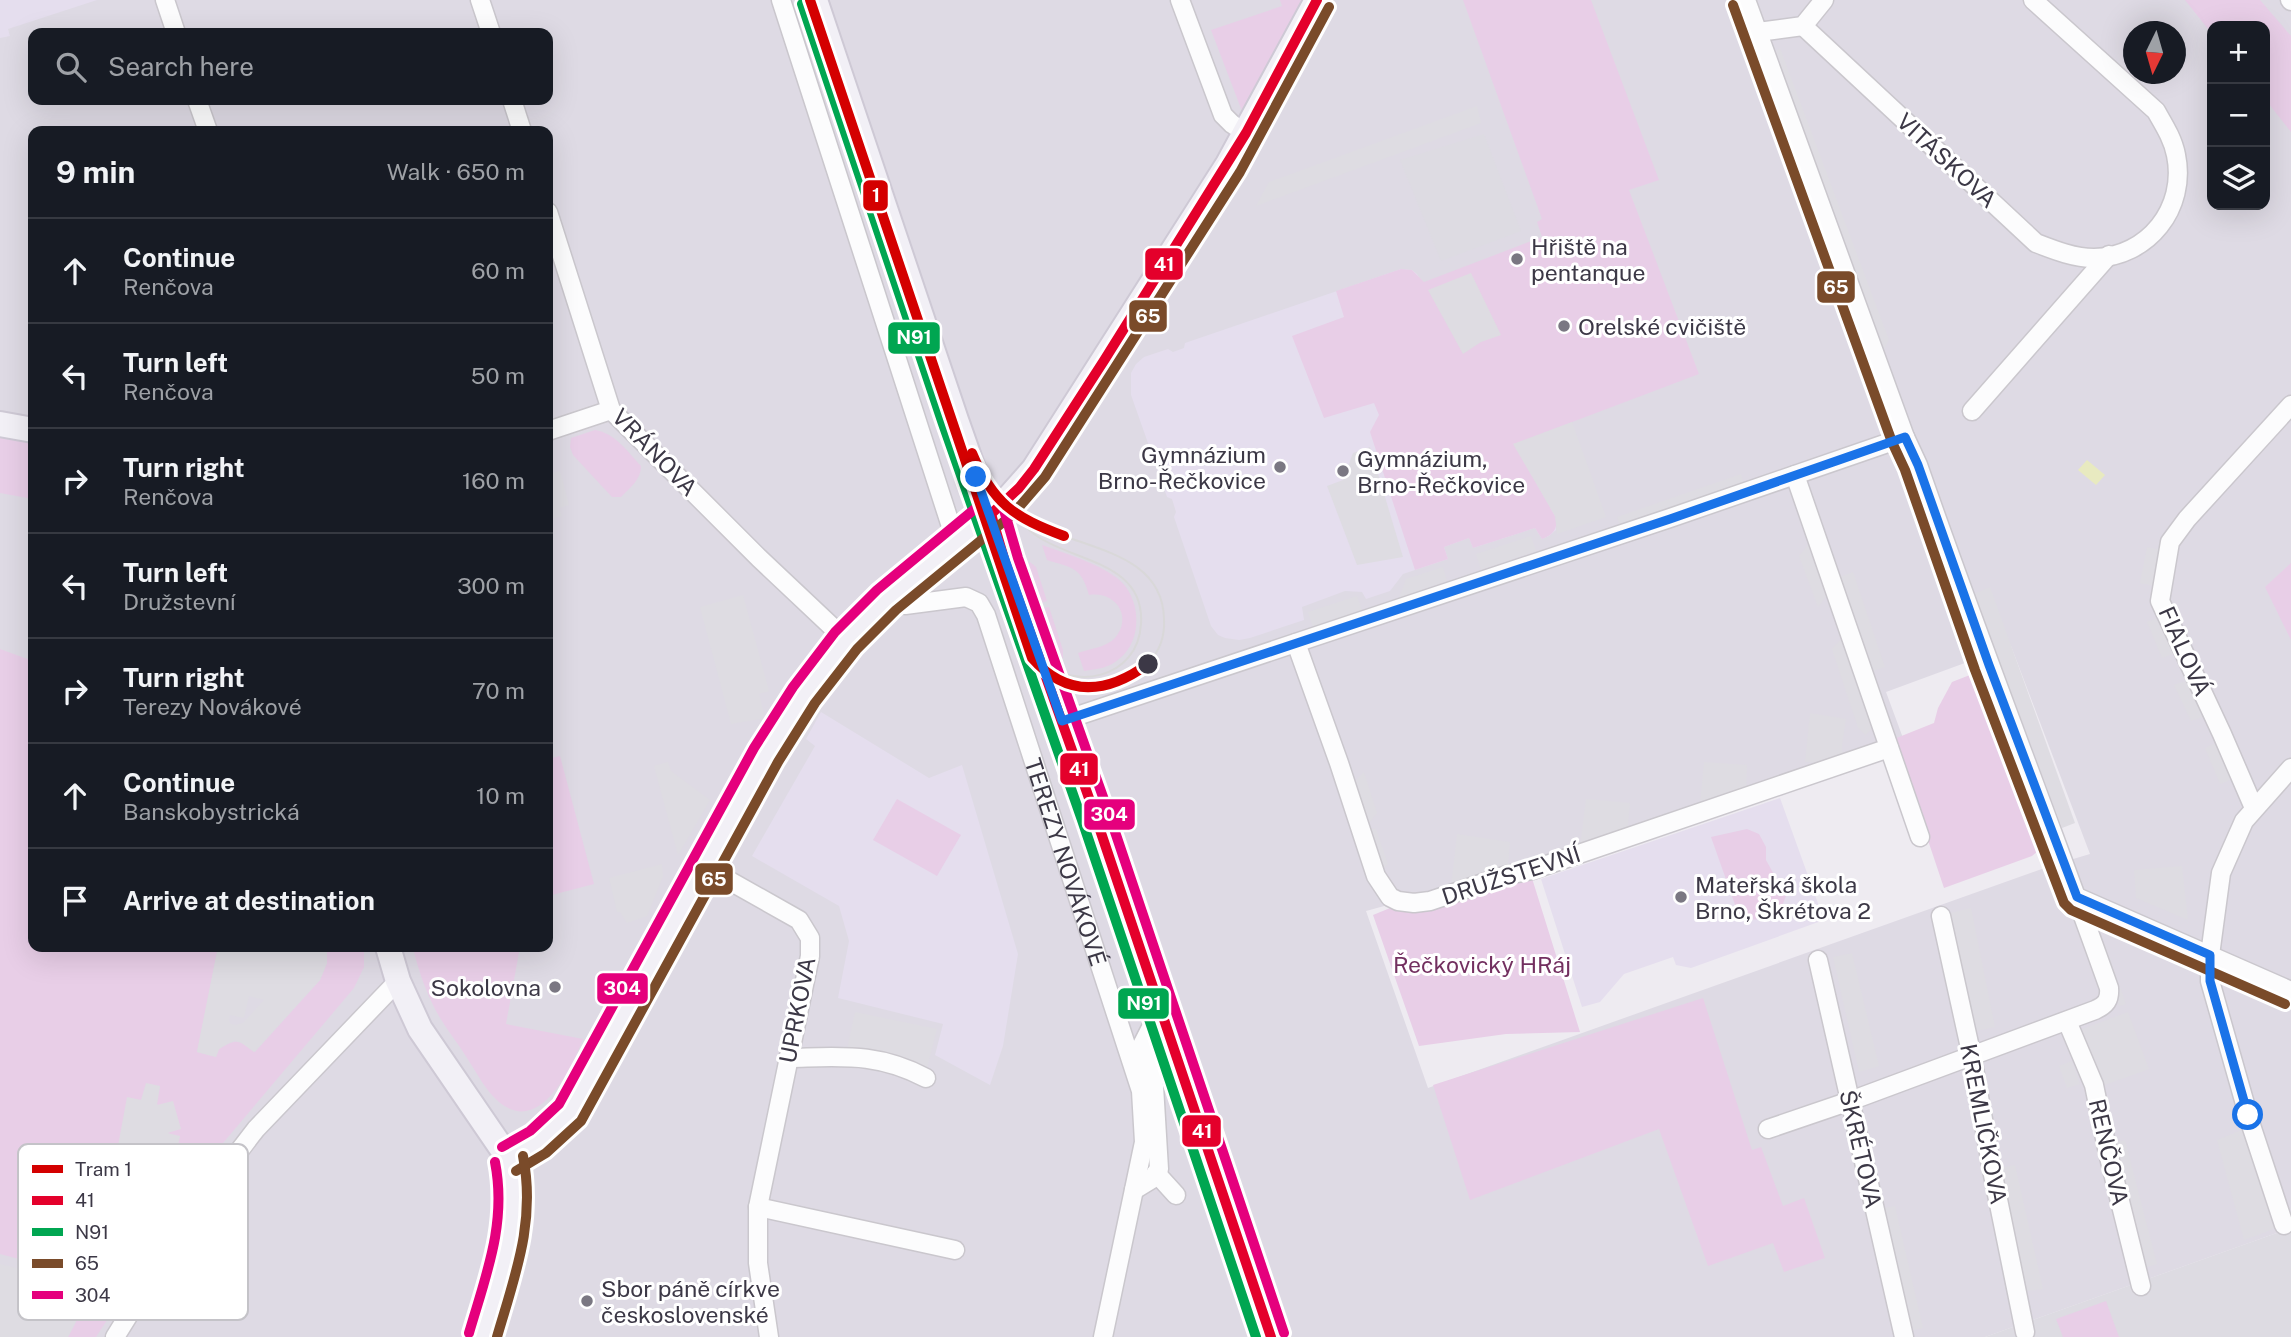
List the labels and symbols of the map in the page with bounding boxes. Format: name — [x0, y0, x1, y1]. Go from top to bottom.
north arrow — [2123, 21, 2186, 84]
street label: VITÁSKOVA — [1892, 107, 2002, 213]
line badge: 1 — [862, 179, 889, 212]
text: 1 — [872, 184, 880, 206]
place label: Hřiště na pentanque — [1531, 233, 1645, 286]
line badge: 41 — [1144, 247, 1184, 281]
marker: Hřiště na pentanque — [1509, 251, 1525, 267]
text: 41 — [1154, 253, 1174, 275]
line badge: 65 — [1816, 270, 1856, 304]
text: 65 — [1823, 276, 1849, 298]
line badge: 65 — [1128, 299, 1168, 333]
text: 65 — [1135, 305, 1161, 327]
place label: Orelské cvičiště — [1578, 313, 1746, 340]
marker: Orelské cvičiště — [1556, 318, 1572, 334]
line badge: N91 — [887, 321, 941, 355]
text: N91 — [896, 326, 932, 348]
street label: VRÁNOVA — [607, 403, 703, 501]
place label: Gymnázium Brno-Řečkovice — [1098, 441, 1266, 494]
place label: Gymnázium, Brno-Řečkovice — [1357, 445, 1525, 498]
marker: Gymnázium Brno-Řečkovice — [1272, 459, 1288, 475]
route end — [960, 461, 991, 492]
marker: Gymnázium, Brno-Řečkovice — [1335, 463, 1351, 479]
street label: FIALOVÁ — [2153, 602, 2217, 700]
unlabelled marker — [1136, 652, 1160, 676]
line badge: 41 — [1059, 752, 1099, 786]
street label: TEREZY NOVÁKOVÉ — [1020, 754, 1113, 969]
text: 41 — [1069, 758, 1089, 780]
line badge: 304 — [1083, 798, 1136, 831]
text: 304 — [1090, 803, 1128, 825]
street label: DRUŽSTEVNÍ — [1438, 839, 1585, 910]
line badge: 65 — [694, 862, 734, 896]
text: 65 — [701, 868, 727, 890]
place label: Mateřská škola Brno, Škrétova 2 — [1695, 871, 1871, 924]
marker: Mateřská škola Brno, Škrétova 2 — [1673, 889, 1689, 905]
park label: Řečkovický HRáj — [1393, 951, 1571, 978]
street label: UPRKOVA — [773, 955, 821, 1065]
line badge: 304 — [596, 972, 649, 1005]
place label: Sokolovna — [430, 974, 541, 1001]
text: 304 — [603, 977, 641, 999]
marker: Sokolovna — [547, 979, 563, 995]
line badge: N91 — [1117, 987, 1170, 1020]
text: N91 — [1126, 992, 1162, 1014]
street label: KREMLIČKOVA — [1955, 1041, 2013, 1207]
street label: ŠKRÉTOVA — [1834, 1087, 1888, 1211]
street label: RENČOVA — [2084, 1096, 2134, 1208]
route start — [2232, 1099, 2263, 1130]
line badge: 41 — [1181, 1114, 1222, 1148]
text: 41 — [1192, 1120, 1212, 1142]
legend — [18, 1144, 248, 1320]
text: Tram 1 — [75, 1158, 132, 1180]
text: 41 — [75, 1189, 95, 1211]
text: N91 — [75, 1221, 109, 1243]
text: 65 — [75, 1252, 99, 1274]
place label: Sbor páně církve československé — [601, 1275, 780, 1328]
text: 304 — [75, 1284, 110, 1306]
marker: Sbor páně církve československé — [579, 1293, 595, 1309]

